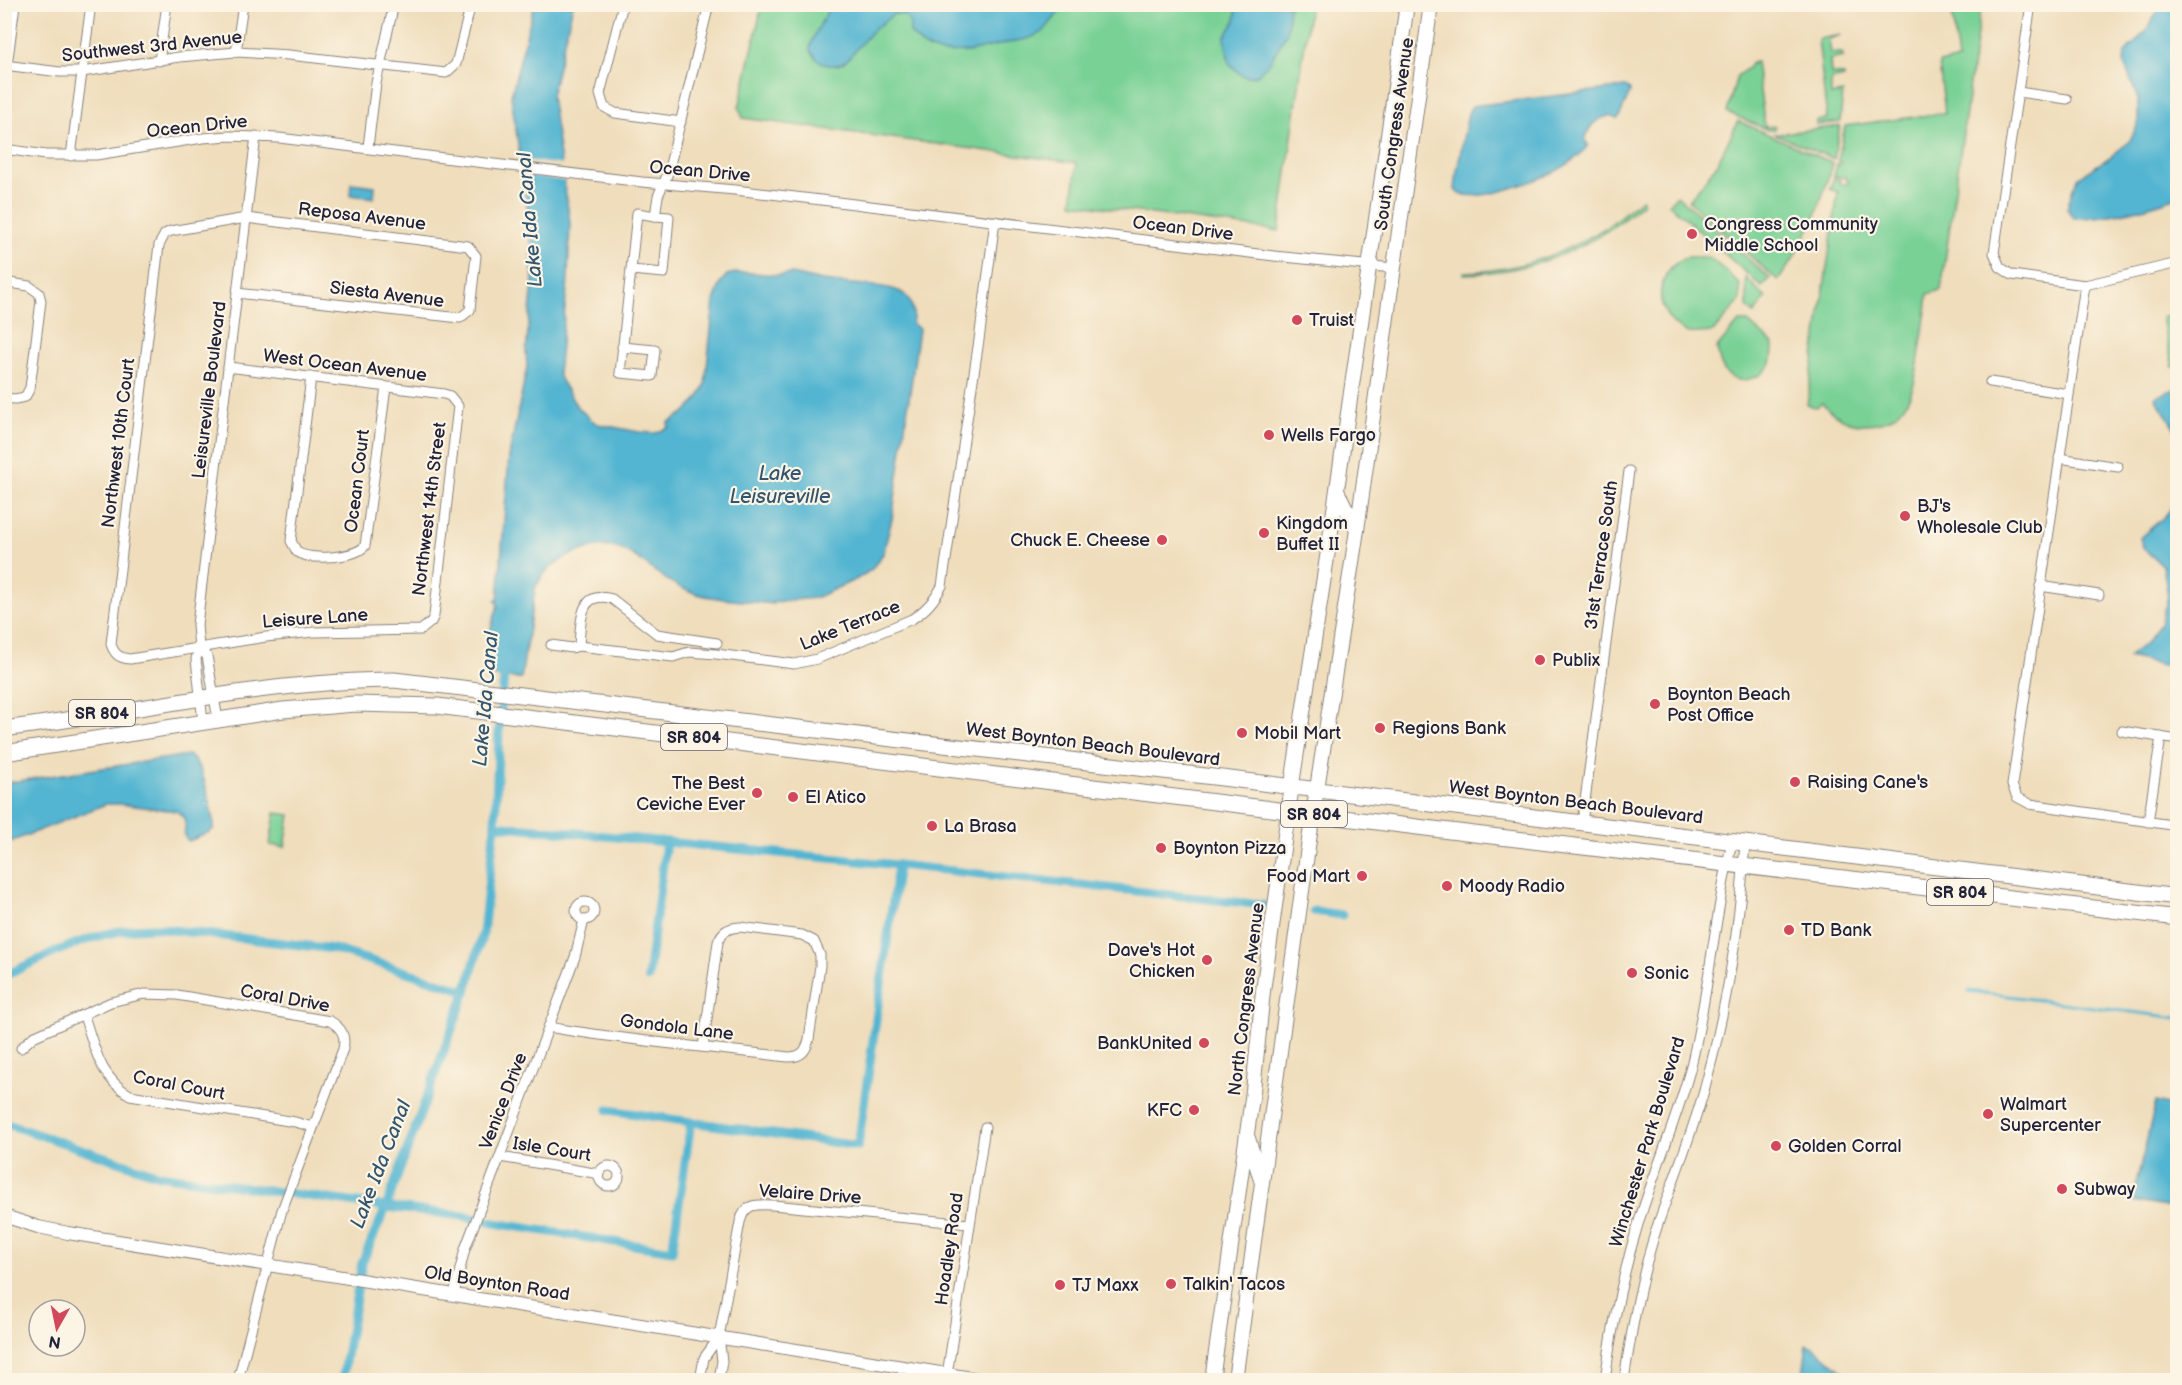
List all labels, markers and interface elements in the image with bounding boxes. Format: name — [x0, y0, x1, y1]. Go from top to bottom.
street label: Southwest 3rd Avenue — [61, 27, 243, 66]
street label: South Congress Avenue — [1371, 36, 1418, 232]
street label: Ocean Drive — [146, 111, 249, 142]
water label: Lake Ida Canal — [512, 150, 548, 288]
street label: Ocean Drive — [649, 157, 752, 186]
street label: Reposa Avenue — [297, 198, 427, 235]
street label: Ocean Drive — [1131, 212, 1235, 245]
place label: Congress Community Middle School — [1704, 214, 1879, 256]
marker: Congress Community Middle School — [1685, 227, 1699, 241]
street label: Siesta Avenue — [329, 277, 446, 312]
street label: Leisureville Boulevard — [188, 300, 231, 480]
place label: Truist — [1309, 310, 1355, 331]
marker: Truist — [1290, 313, 1304, 327]
street label: West Ocean Avenue — [262, 345, 428, 386]
street label: Northwest 10th Court — [98, 357, 139, 529]
street label: Northwest 14th Street — [408, 420, 451, 597]
place label: Wells Fargo — [1281, 425, 1376, 446]
street label: Ocean Court — [341, 428, 374, 534]
marker: Wells Fargo — [1262, 428, 1276, 442]
water label: Lake Leisureville — [729, 462, 831, 509]
street label: 31st Terrace South — [1581, 479, 1622, 631]
place label: BJ's Wholesale Club — [1917, 496, 2043, 538]
marker: BJ's Wholesale Club — [1898, 509, 1912, 523]
place label: Kingdom Buffet II — [1276, 513, 1348, 555]
marker: Kingdom Buffet II — [1257, 526, 1271, 540]
place label: Chuck E. Cheese — [1010, 530, 1150, 551]
marker: Chuck E. Cheese — [1155, 533, 1169, 547]
street label: Lake Terrace — [797, 596, 904, 655]
street label: Leisure Lane — [261, 604, 369, 633]
water label: Lake Ida Canal — [468, 629, 504, 768]
place label: Publix — [1552, 650, 1601, 671]
marker: Publix — [1533, 653, 1547, 667]
place label: Boynton Beach Post Office — [1667, 684, 1791, 726]
marker: Boynton Beach Post Office — [1648, 697, 1662, 711]
road number: SR 804 — [69, 700, 135, 726]
street label: West Boynton Beach Boulevard — [965, 718, 1221, 771]
place label: Regions Bank — [1392, 718, 1506, 739]
marker: Regions Bank — [1373, 721, 1387, 735]
place label: Mobil Mart — [1254, 723, 1341, 744]
road number: SR 804 — [661, 724, 727, 750]
marker: Mobil Mart — [1235, 726, 1249, 740]
place label: Raising Cane's — [1807, 772, 1928, 793]
place label: The Best Ceviche Ever — [636, 773, 745, 815]
marker: Raising Cane's — [1788, 775, 1802, 789]
street label: West Boynton Beach Boulevard — [1448, 776, 1704, 829]
marker: The Best Ceviche Ever — [750, 786, 764, 800]
place label: El Atico — [805, 787, 866, 808]
marker: El Atico — [786, 790, 800, 804]
road number: SR 804 — [1281, 801, 1347, 827]
place label: La Brasa — [944, 816, 1017, 837]
marker: La Brasa — [925, 819, 939, 833]
place label: Boynton Pizza — [1173, 838, 1287, 859]
marker: Boynton Pizza — [1154, 841, 1168, 855]
place label: Food Mart — [1266, 866, 1350, 887]
marker: Food Mart — [1355, 869, 1369, 883]
place label: Moody Radio — [1459, 876, 1565, 897]
marker: Moody Radio — [1440, 879, 1454, 893]
road number: SR 804 — [1927, 879, 1993, 905]
street label: North Congress Avenue — [1224, 901, 1269, 1097]
place label: TD Bank — [1801, 920, 1871, 941]
marker: TD Bank — [1782, 923, 1796, 937]
place label: Dave's Hot Chicken — [1108, 940, 1195, 982]
marker: Dave's Hot Chicken — [1200, 953, 1214, 967]
place label: Sonic — [1644, 963, 1689, 984]
marker: Sonic — [1625, 966, 1639, 980]
street label: Coral Drive — [239, 980, 332, 1017]
street label: Gondola Lane — [619, 1010, 735, 1045]
place label: BankUnited — [1097, 1033, 1192, 1054]
street label: Winchester Park Boulevard — [1605, 1034, 1690, 1250]
marker: BankUnited — [1197, 1036, 1211, 1050]
street label: Venice Drive — [475, 1049, 532, 1153]
street label: Coral Court — [131, 1066, 227, 1105]
place label: Walmart Supercenter — [2000, 1094, 2101, 1136]
water label: Lake Ida Canal — [345, 1096, 417, 1232]
place label: KFC — [1147, 1100, 1182, 1121]
marker: KFC — [1187, 1103, 1201, 1117]
marker: Walmart Supercenter — [1981, 1107, 1995, 1121]
street label: Isle Court — [511, 1133, 593, 1166]
place label: Golden Corral — [1788, 1136, 1901, 1157]
marker: Golden Corral — [1769, 1139, 1783, 1153]
place label: Subway — [2074, 1179, 2136, 1200]
street label: Velaire Drive — [758, 1180, 862, 1209]
marker: Subway — [2055, 1182, 2069, 1196]
street label: Hoadley Road — [931, 1191, 968, 1307]
street label: Old Boynton Road — [423, 1262, 571, 1305]
place label: Talkin' Tacos — [1183, 1274, 1285, 1295]
place label: TJ Maxx — [1072, 1275, 1139, 1296]
marker: Talkin' Tacos — [1164, 1277, 1178, 1291]
marker: TJ Maxx — [1053, 1278, 1067, 1292]
north arrow — [27, 1298, 87, 1358]
text: N — [47, 1331, 62, 1352]

